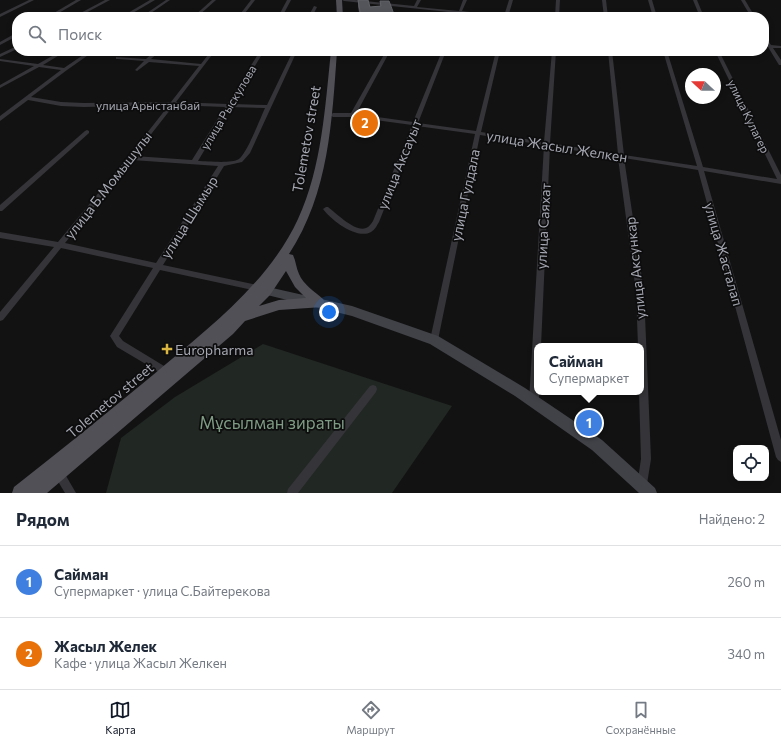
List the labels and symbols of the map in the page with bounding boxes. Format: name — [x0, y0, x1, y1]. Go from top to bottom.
street label: улица Рыскулова — [197, 62, 259, 152]
north arrow — [685, 68, 721, 104]
street label: улица Кулагер — [725, 77, 773, 155]
street label: Tolemetov street — [288, 84, 324, 194]
street label: улица Арыстанбай — [96, 98, 200, 112]
pin: 2 — [352, 108, 378, 138]
street label: улица Аксауыт — [373, 116, 425, 212]
street label: улица Жасыл Желкен — [485, 126, 629, 166]
street label: улица Б.Момышулы — [61, 128, 155, 242]
street label: улица Гулдала — [447, 147, 483, 243]
street label: улица Шымыр — [157, 173, 221, 261]
street label: улица Саяхат — [532, 182, 554, 270]
street label: улица Жасталап — [701, 200, 747, 308]
street label: улица Аксункар — [621, 216, 649, 320]
your location — [319, 302, 339, 322]
place label: Europharma — [175, 341, 254, 358]
marker: Europharma — [162, 344, 172, 354]
street label: Tolemetov street — [63, 359, 157, 441]
pin: 1 — [576, 408, 602, 438]
park label: Мұсылман зираты — [199, 412, 345, 433]

